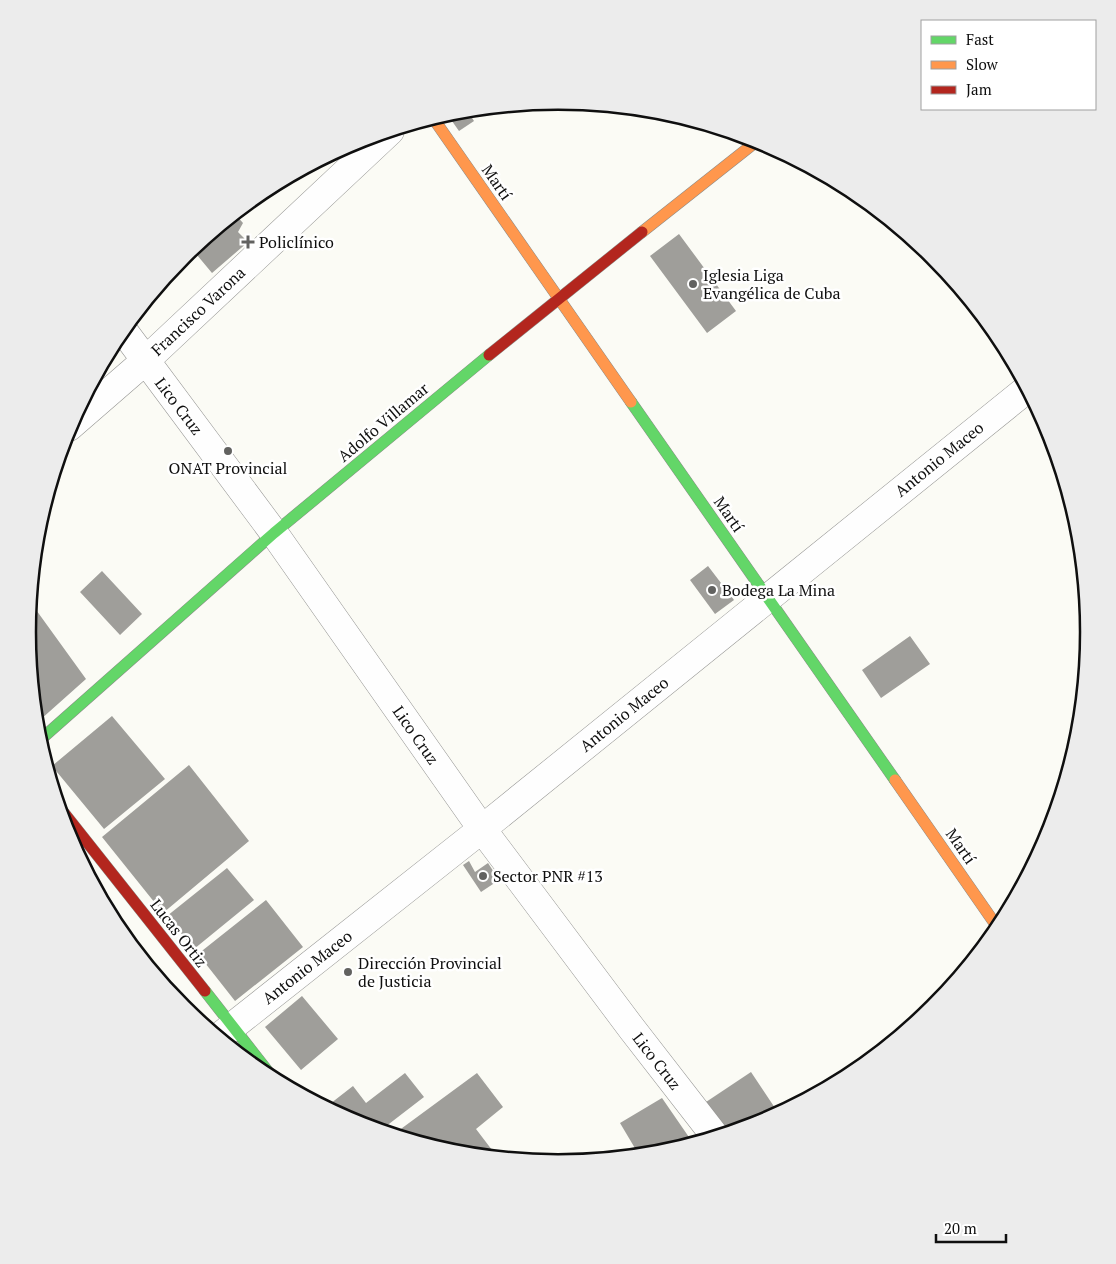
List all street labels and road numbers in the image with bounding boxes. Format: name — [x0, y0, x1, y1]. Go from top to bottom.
street label: Martí — [477, 160, 517, 204]
street label: Francisco Varona — [146, 262, 250, 360]
street label: Lico Cruz — [150, 373, 208, 439]
street label: Adolfo Villamar — [333, 377, 434, 467]
street label: Antonio Maceo — [890, 416, 988, 502]
street label: Martí — [709, 492, 749, 536]
street label: Antonio Maceo — [575, 671, 673, 757]
street label: Lico Cruz — [388, 701, 444, 769]
street label: Martí — [941, 824, 981, 868]
street label: Lucas Ortiz — [145, 894, 213, 972]
street label: Antonio Maceo — [258, 925, 357, 1009]
street label: Lico Cruz — [628, 1028, 686, 1094]

